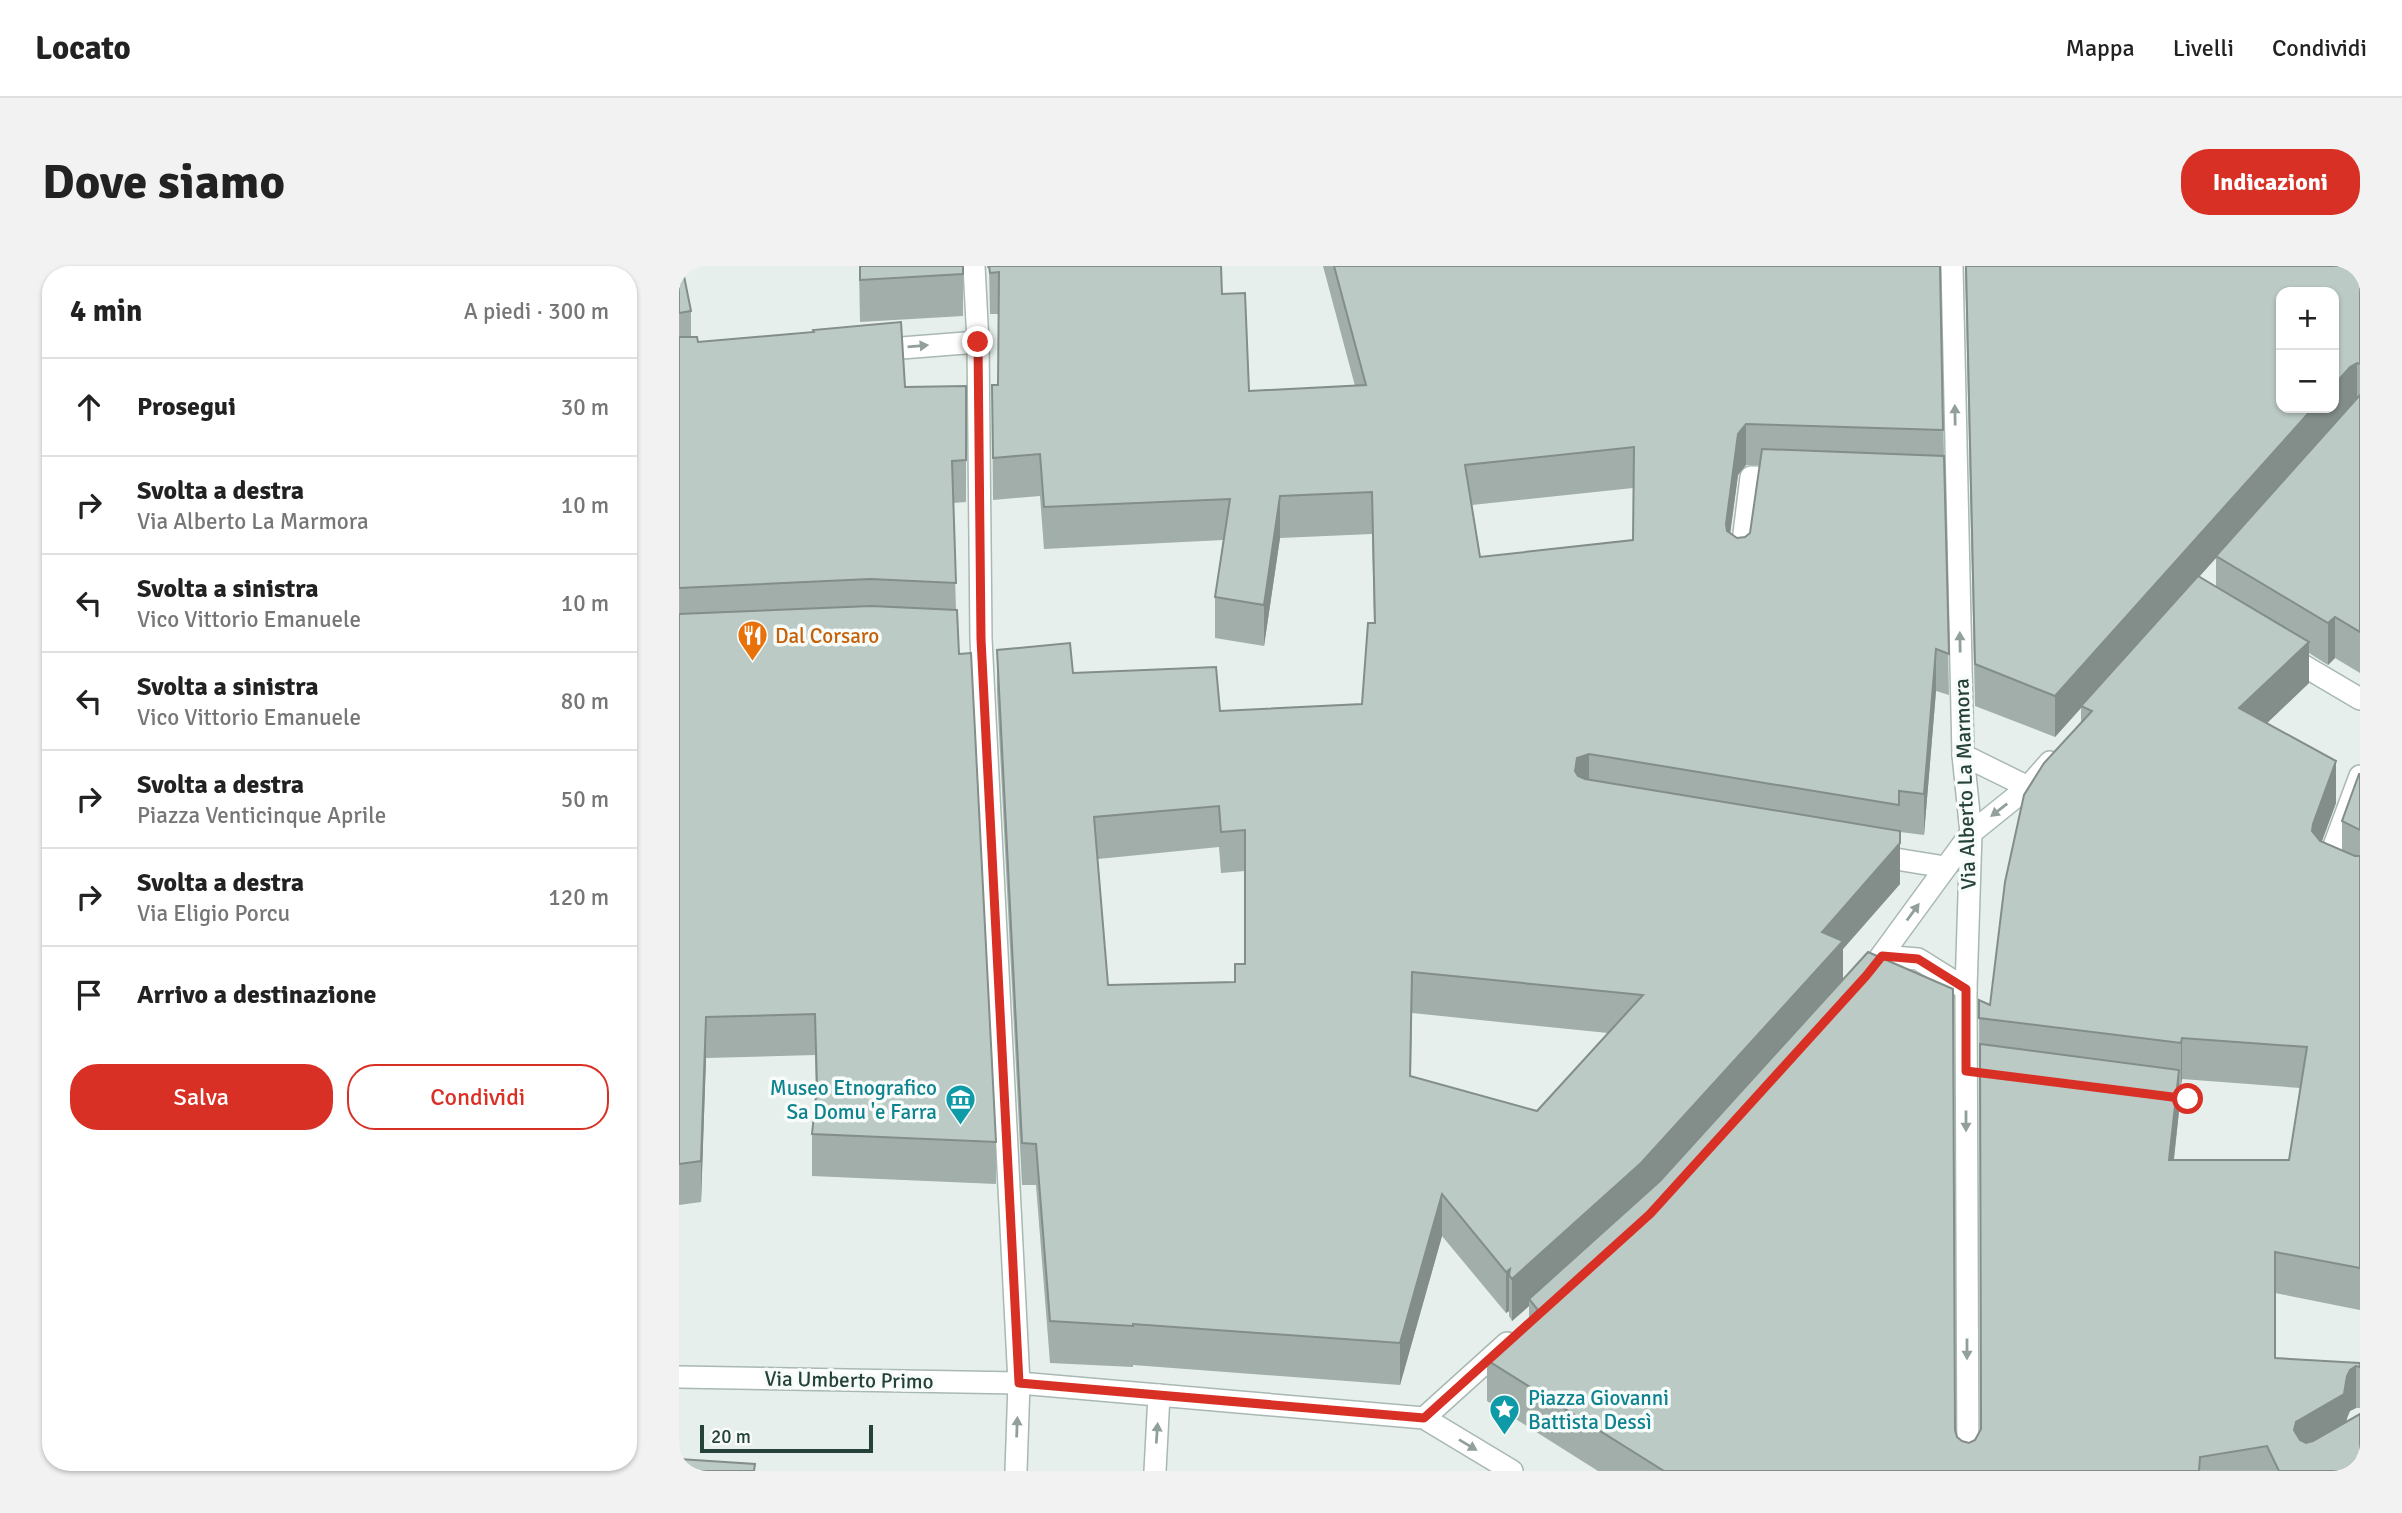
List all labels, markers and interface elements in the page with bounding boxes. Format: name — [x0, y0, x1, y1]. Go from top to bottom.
text: Locato — [35, 28, 131, 69]
text: Mappa — [2066, 33, 2135, 63]
text: Livelli — [2173, 33, 2234, 63]
text: Condividi — [2272, 33, 2367, 63]
button: Indicazioni — [2181, 149, 2360, 215]
text: Dove siamo — [42, 152, 285, 212]
map controls — [2276, 287, 2339, 413]
button: + — [2276, 287, 2339, 350]
text: 4 min — [70, 293, 142, 330]
text: A piedi · 300 m — [464, 297, 609, 326]
route end — [962, 326, 993, 357]
one-way arrow — [907, 340, 929, 351]
button: − — [2276, 350, 2339, 413]
icon: ahead — [70, 388, 108, 426]
text: Prosegui — [137, 391, 236, 423]
text: 30 m — [561, 393, 609, 422]
one-way arrow — [1950, 403, 1961, 425]
text: Svolta a destra — [137, 475, 304, 507]
icon: right — [70, 486, 108, 524]
text: 10 m — [561, 491, 609, 520]
text: Via Alberto La Marmora — [137, 507, 369, 536]
text: Svolta a sinistra — [137, 573, 319, 605]
icon: left — [70, 584, 108, 622]
text: 10 m — [561, 589, 609, 618]
text: Vico Vittorio Emanuele — [137, 605, 361, 634]
restaurant icon: Dal Corsaro — [735, 619, 769, 663]
place label: Dal Corsaro — [775, 623, 879, 649]
one-way arrow — [1954, 631, 1966, 653]
text: Svolta a sinistra — [137, 671, 319, 703]
street label: Via Alberto La Marmora — [1948, 678, 1982, 890]
icon: left — [70, 682, 108, 720]
text: 80 m — [561, 687, 609, 716]
text: Vico Vittorio Emanuele — [137, 703, 361, 732]
text: Svolta a destra — [137, 769, 304, 801]
icon: right — [70, 780, 108, 818]
text: 50 m — [561, 785, 609, 814]
text: Piazza Venticinque Aprile — [137, 801, 386, 830]
one-way arrow — [1991, 802, 2009, 817]
text: Svolta a destra — [137, 867, 304, 899]
icon: right — [70, 878, 108, 916]
text: 120 m — [548, 883, 609, 912]
text: Via Eligio Porcu — [137, 899, 290, 928]
one-way arrow — [1906, 903, 1920, 921]
icon: arrive — [70, 976, 108, 1014]
text: Arrivo a destinazione — [137, 979, 377, 1011]
button: Salva — [70, 1064, 333, 1130]
button: Condividi — [347, 1064, 609, 1130]
place label: Museo Etnografico Sa Domu 'e Farra — [770, 1075, 937, 1125]
museum icon: Museo Etnografico Sa Domu 'e Farra — [943, 1083, 977, 1127]
route start — [2172, 1083, 2203, 1114]
one-way arrow — [1960, 1110, 1972, 1132]
one-way arrow — [1961, 1338, 1973, 1360]
street label: Via Umberto Primo — [764, 1366, 934, 1394]
place label: Piazza Giovanni Battista Dessì — [1528, 1385, 1669, 1435]
place icon: Piazza Giovanni Battista Dessì — [1488, 1393, 1522, 1437]
one-way arrow — [1012, 1416, 1023, 1438]
scale bar — [700, 1422, 873, 1454]
one-way arrow — [1152, 1422, 1163, 1444]
text: 20 m — [711, 1425, 751, 1449]
one-way arrow — [1458, 1438, 1477, 1451]

